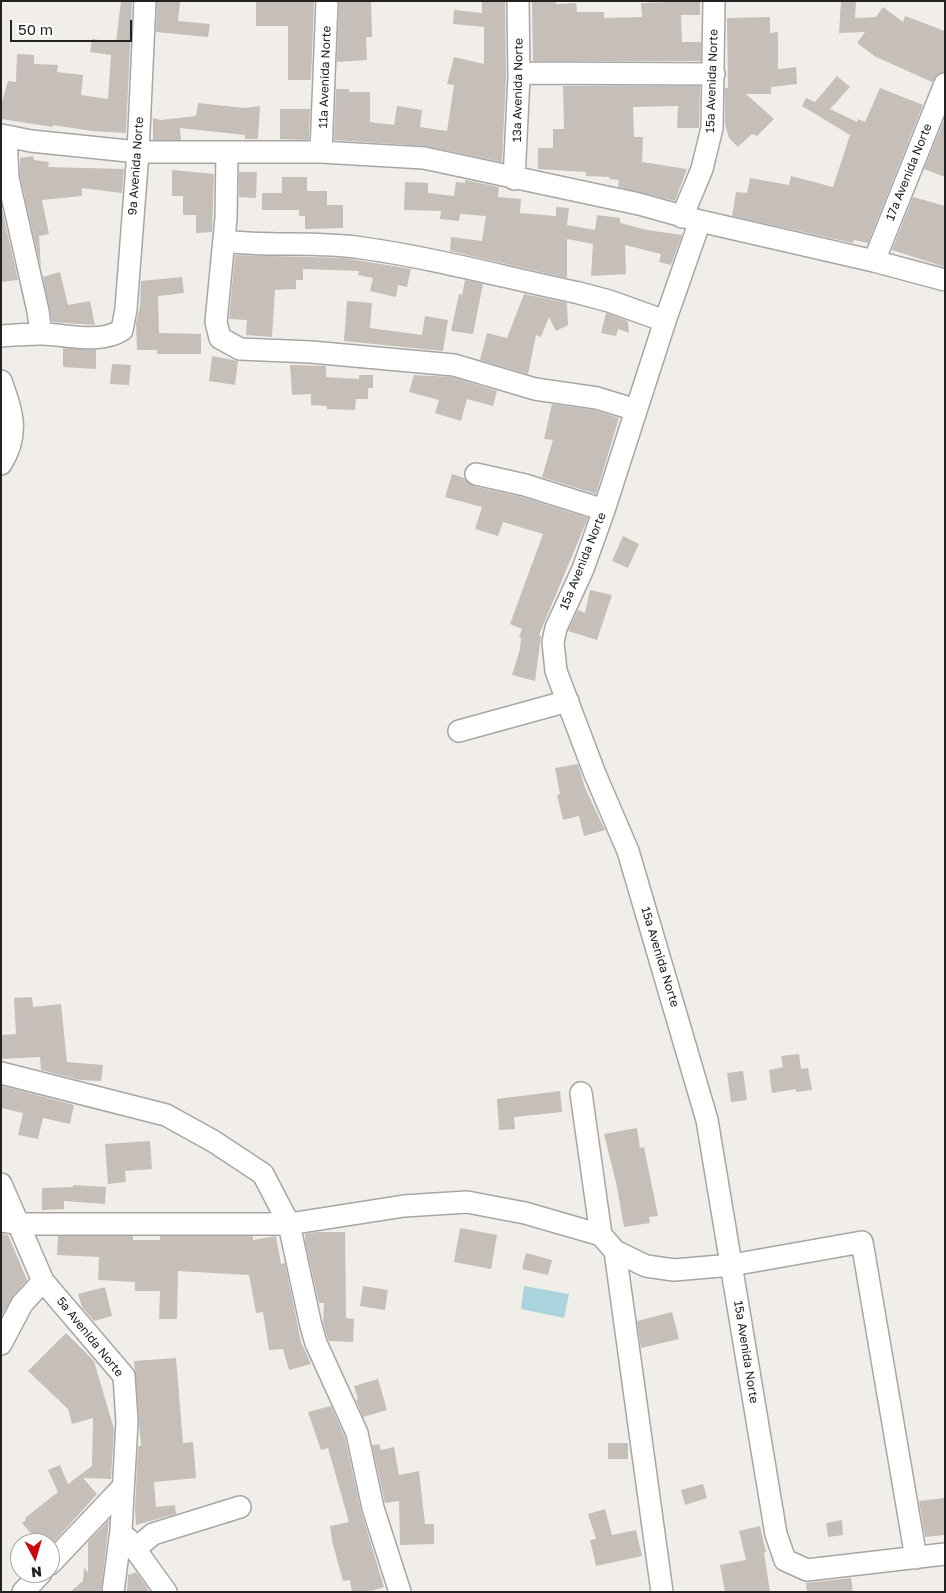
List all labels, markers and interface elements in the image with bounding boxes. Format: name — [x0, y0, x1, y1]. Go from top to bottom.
scale bar — [12, 10, 135, 42]
text: 50 m — [18, 20, 53, 38]
street label: 11a Avenida Norte — [316, 25, 334, 129]
street label: 15a Avenida Norte — [703, 29, 721, 133]
street label: 13a Avenida Norte — [510, 38, 526, 142]
street label: 9a Avenida Norte — [125, 116, 147, 216]
street label: 17a Avenida Norte — [883, 121, 935, 223]
street label: 15a Avenida Norte — [557, 510, 609, 612]
street label: 15a Avenida Norte — [638, 905, 682, 1009]
street label: 5a Avenida Norte — [53, 1294, 127, 1380]
street label: 15a Avenida Norte — [731, 1299, 761, 1405]
north arrow — [10, 1533, 60, 1583]
text: N — [30, 1563, 43, 1581]

